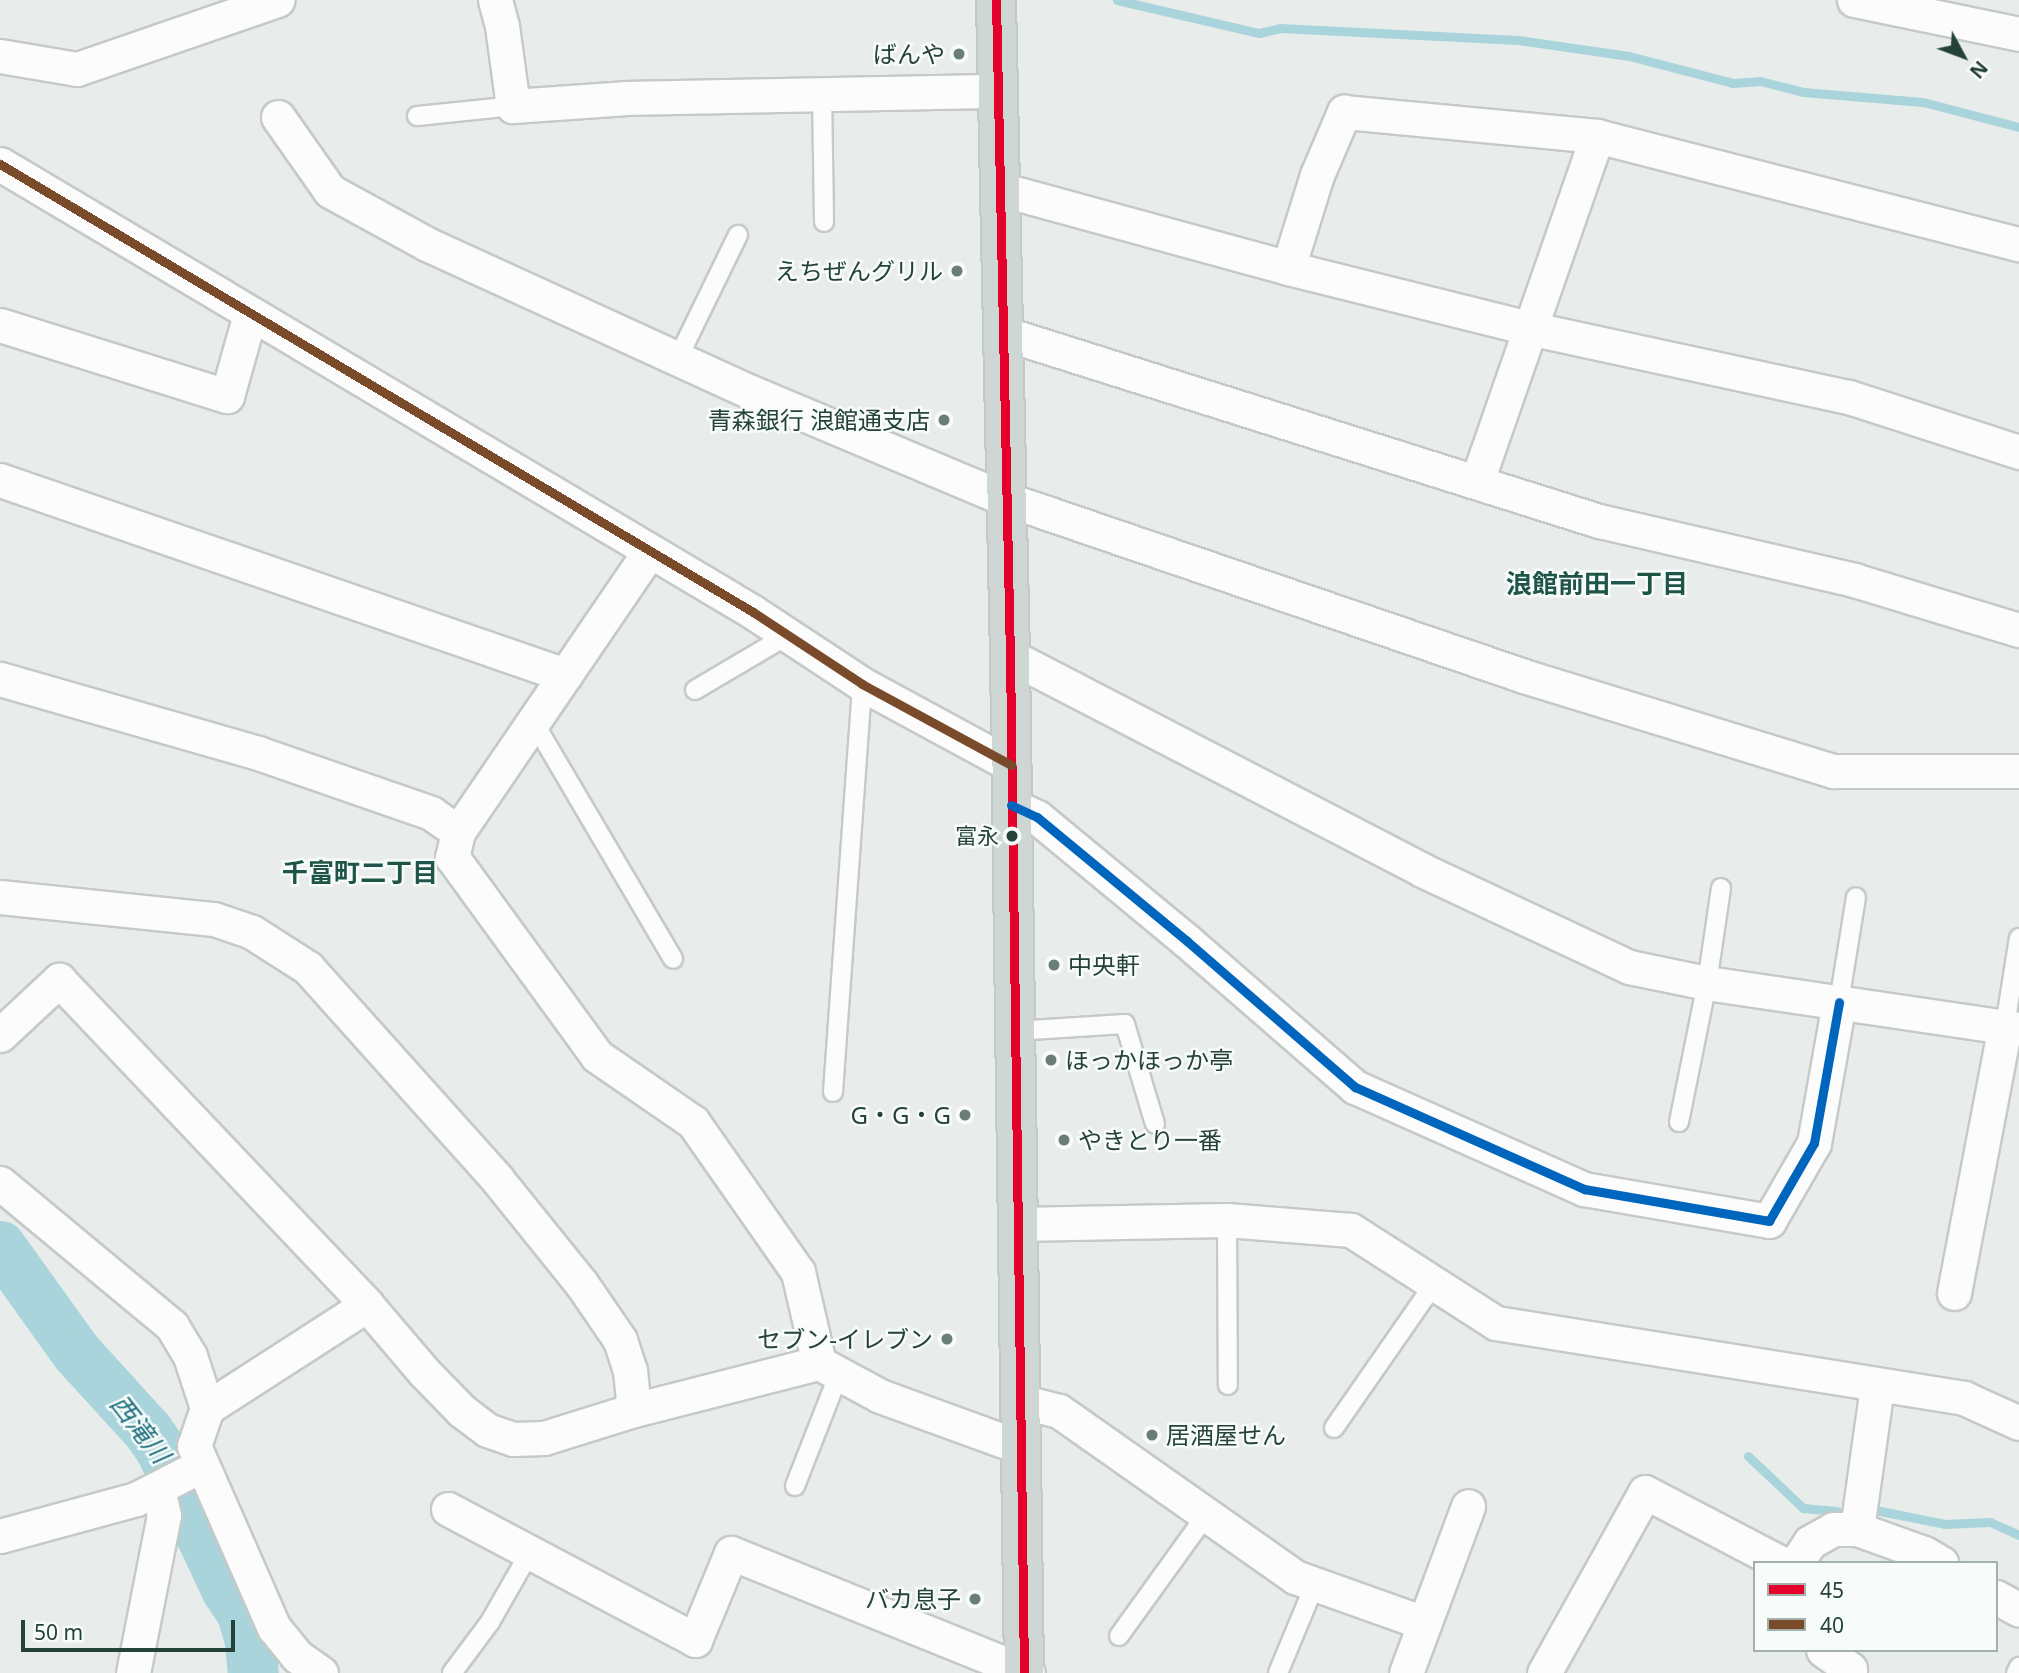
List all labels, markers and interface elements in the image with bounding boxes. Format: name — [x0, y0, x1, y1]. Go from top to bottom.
north arrow — [1928, 21, 1998, 91]
place label: ばんや — [873, 40, 945, 68]
marker: ばんや — [951, 46, 967, 62]
text: N — [1964, 55, 1994, 84]
place label: えちぜんグリル — [775, 257, 943, 285]
marker: えちぜんグリル — [949, 263, 965, 279]
place label: 青森銀行 浪館通支店 — [708, 406, 930, 434]
marker: 青森銀行 浪館通支店 — [936, 412, 952, 428]
district label: 浪館前田一丁目 — [1506, 568, 1688, 600]
place label: 富永 — [955, 823, 999, 849]
marker: 富永 — [1005, 829, 1019, 843]
district label: 千富町二丁目 — [282, 857, 438, 889]
place label: 中央軒 — [1068, 951, 1140, 979]
marker: 中央軒 — [1046, 957, 1062, 973]
place label: ほっかほっか亭 — [1065, 1046, 1233, 1074]
marker: ほっかほっか亭 — [1043, 1052, 1059, 1068]
place label: G・G・G — [851, 1101, 951, 1129]
marker: G・G・G — [957, 1107, 973, 1123]
place label: やきとり一番 — [1078, 1126, 1222, 1154]
marker: やきとり一番 — [1056, 1132, 1072, 1148]
place label: セブン-イレブン — [757, 1325, 933, 1353]
marker: セブン-イレブン — [939, 1331, 955, 1347]
water label: 西滝川 — [104, 1389, 176, 1469]
place label: 居酒屋せん — [1166, 1421, 1286, 1449]
marker: 居酒屋せん — [1144, 1427, 1160, 1443]
legend — [1753, 1561, 1998, 1652]
text: 45 — [1820, 1576, 1844, 1604]
place label: バカ息子 — [865, 1585, 961, 1613]
marker: バカ息子 — [967, 1591, 983, 1607]
scale bar — [24, 1606, 238, 1650]
text: 40 — [1820, 1611, 1844, 1639]
text: 50 m — [34, 1618, 83, 1646]

